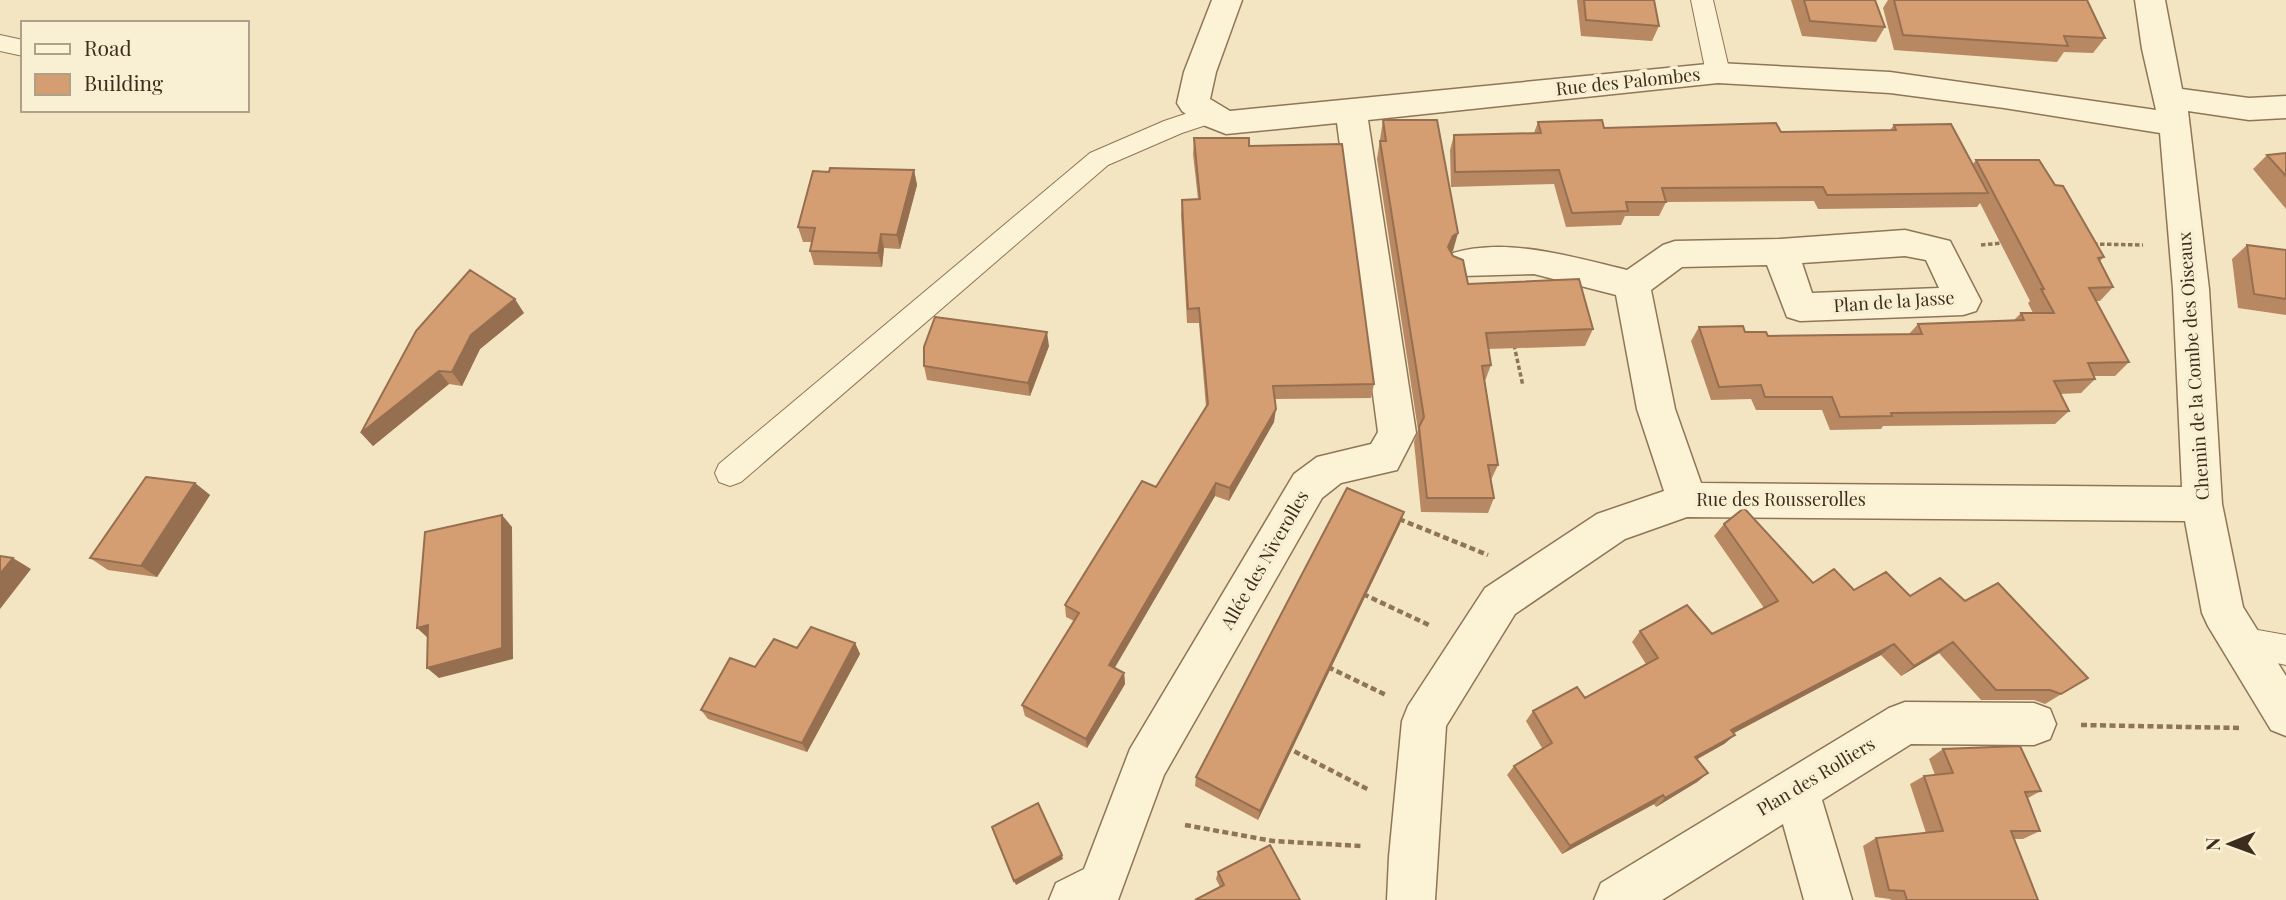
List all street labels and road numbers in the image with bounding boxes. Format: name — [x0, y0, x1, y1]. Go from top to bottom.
street label: Rue des Palombes — [1554, 61, 1701, 101]
street label: Chemin de la Combe des Oiseaux — [2172, 230, 2214, 501]
street label: Plan de la Jasse — [1833, 285, 1955, 317]
street label: Allée des Niverolles — [1214, 486, 1314, 634]
street label: Rue des Rousserolles — [1696, 487, 1866, 511]
street label: Plan des Rolliers — [1752, 731, 1879, 821]

